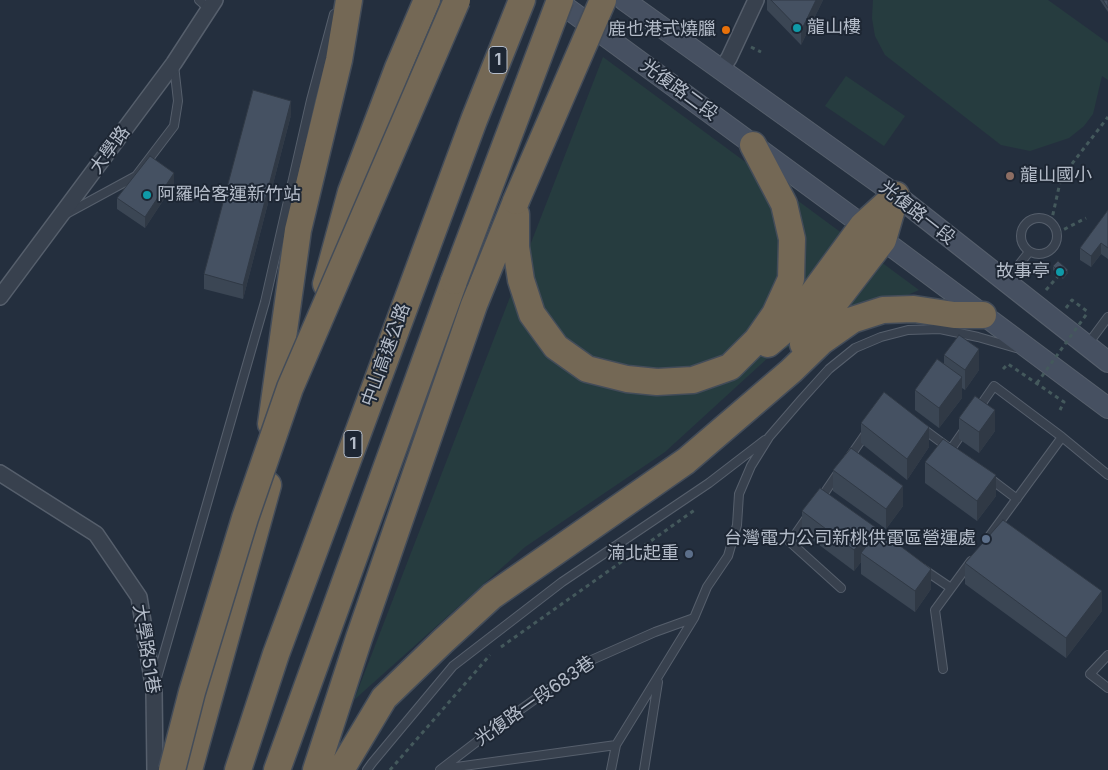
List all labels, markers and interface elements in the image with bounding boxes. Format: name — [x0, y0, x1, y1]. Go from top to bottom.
place label: 龍山樓 — [807, 17, 861, 39]
place label: 鹿也港式燒臘 — [608, 19, 716, 41]
marker: 龍山樓 — [791, 22, 803, 34]
marker: 鹿也港式燒臘 — [720, 24, 732, 36]
road number: 1 — [489, 46, 507, 74]
street label: 光復路二段 — [636, 55, 722, 125]
street label: 大學路 — [85, 122, 135, 178]
place label: 龍山國小 — [1020, 165, 1092, 187]
marker: 龍山國小 — [1004, 170, 1016, 182]
street label: 光復路一段 — [875, 177, 959, 249]
place label: 阿羅哈客運新竹站 — [157, 184, 301, 206]
marker: 阿羅哈客運新竹站 — [141, 189, 153, 201]
place label: 故事亭 — [996, 261, 1050, 283]
marker: 故事亭 — [1054, 266, 1066, 278]
street label: 中山高速公路 — [357, 301, 415, 409]
road number: 1 — [344, 430, 362, 458]
place label: 台灣電力公司新桃供電區營運處 — [724, 528, 976, 550]
marker: 台灣電力公司新桃供電區營運處 — [980, 533, 992, 545]
place label: 湳北起重 — [607, 543, 679, 565]
marker: 湳北起重 — [683, 548, 695, 560]
street label: 大學路51巷 — [128, 603, 164, 695]
street label: 光復路一段683巷 — [471, 652, 599, 750]

